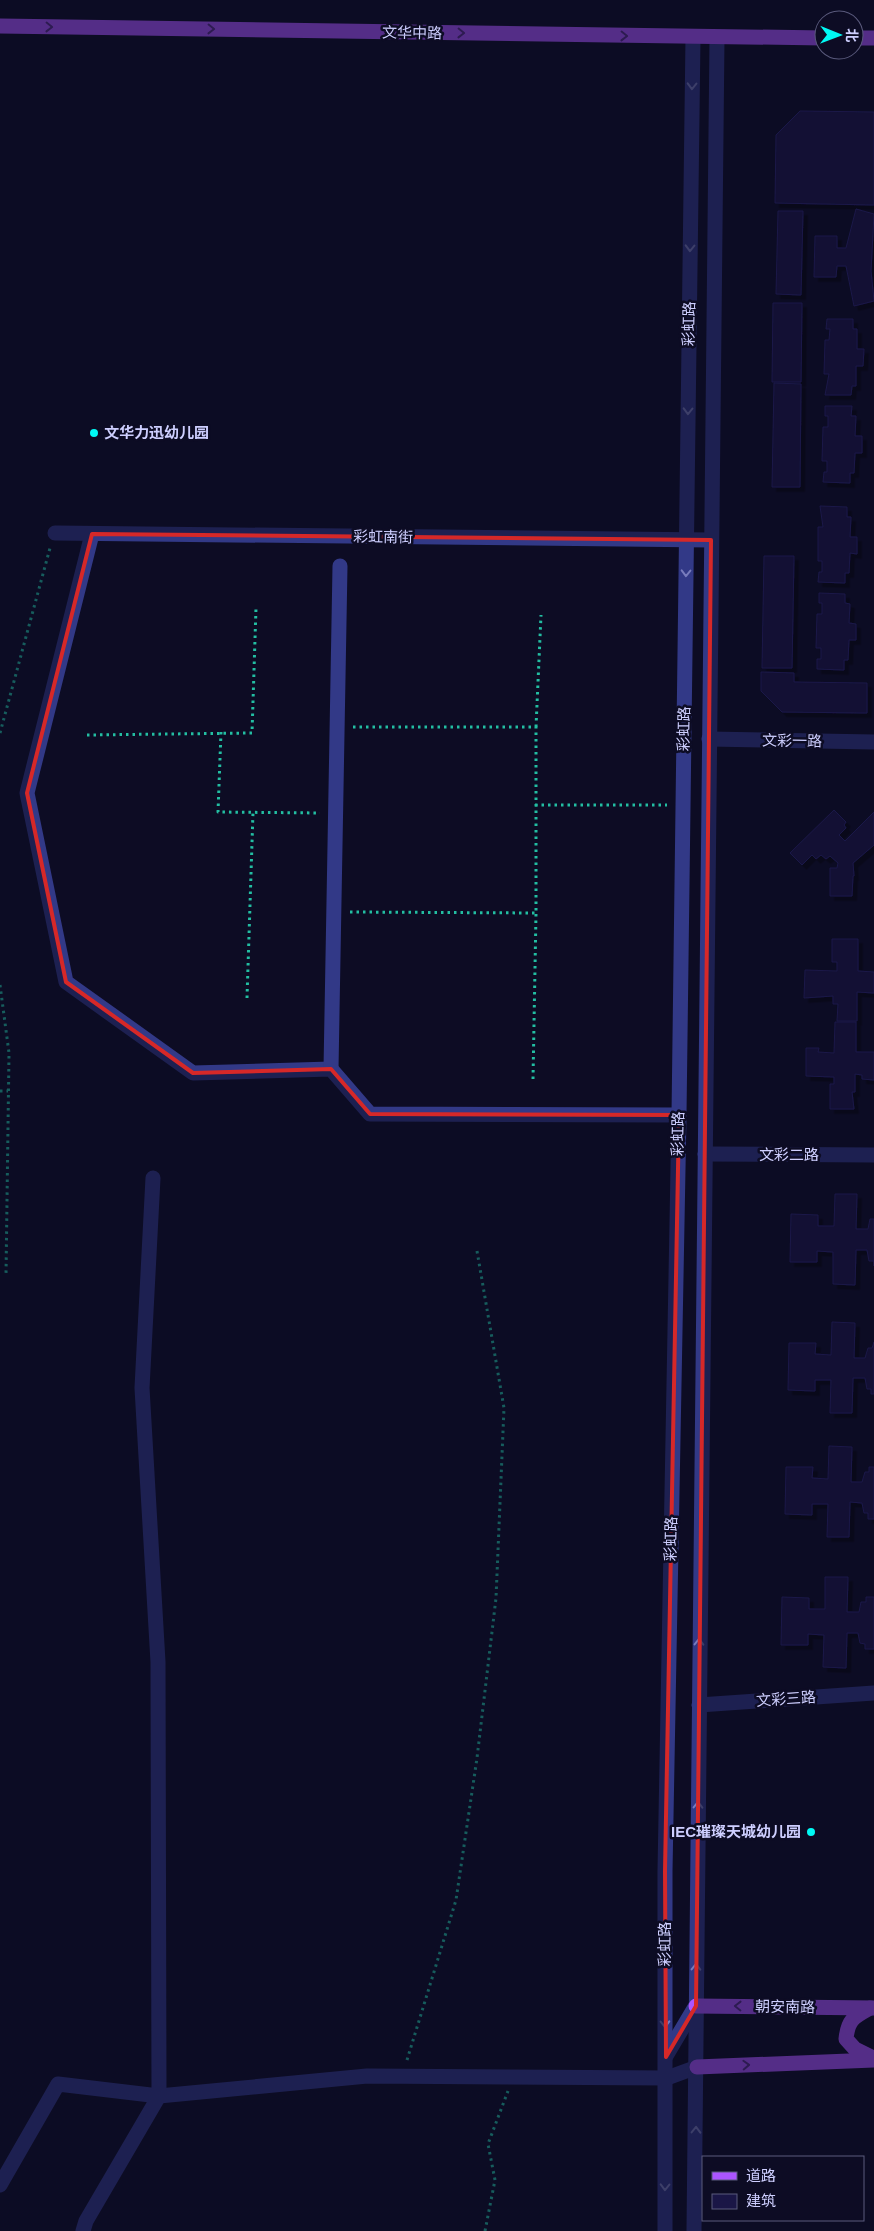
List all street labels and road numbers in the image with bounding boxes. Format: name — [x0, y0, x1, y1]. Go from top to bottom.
street label: 文华中路 — [382, 23, 442, 42]
street label: 彩虹路 — [680, 301, 697, 347]
street label: 彩虹南街 — [353, 527, 413, 546]
street label: 彩虹路 — [675, 706, 692, 752]
street label: 文彩一路 — [762, 731, 822, 750]
street label: 彩虹路 — [669, 1111, 686, 1157]
street label: 文彩二路 — [759, 1146, 819, 1163]
street label: 彩虹路 — [662, 1516, 679, 1562]
street label: 文彩三路 — [755, 1688, 816, 1709]
street label: 彩虹路 — [656, 1921, 673, 1967]
street label: 朝安南路 — [755, 1997, 815, 2016]

